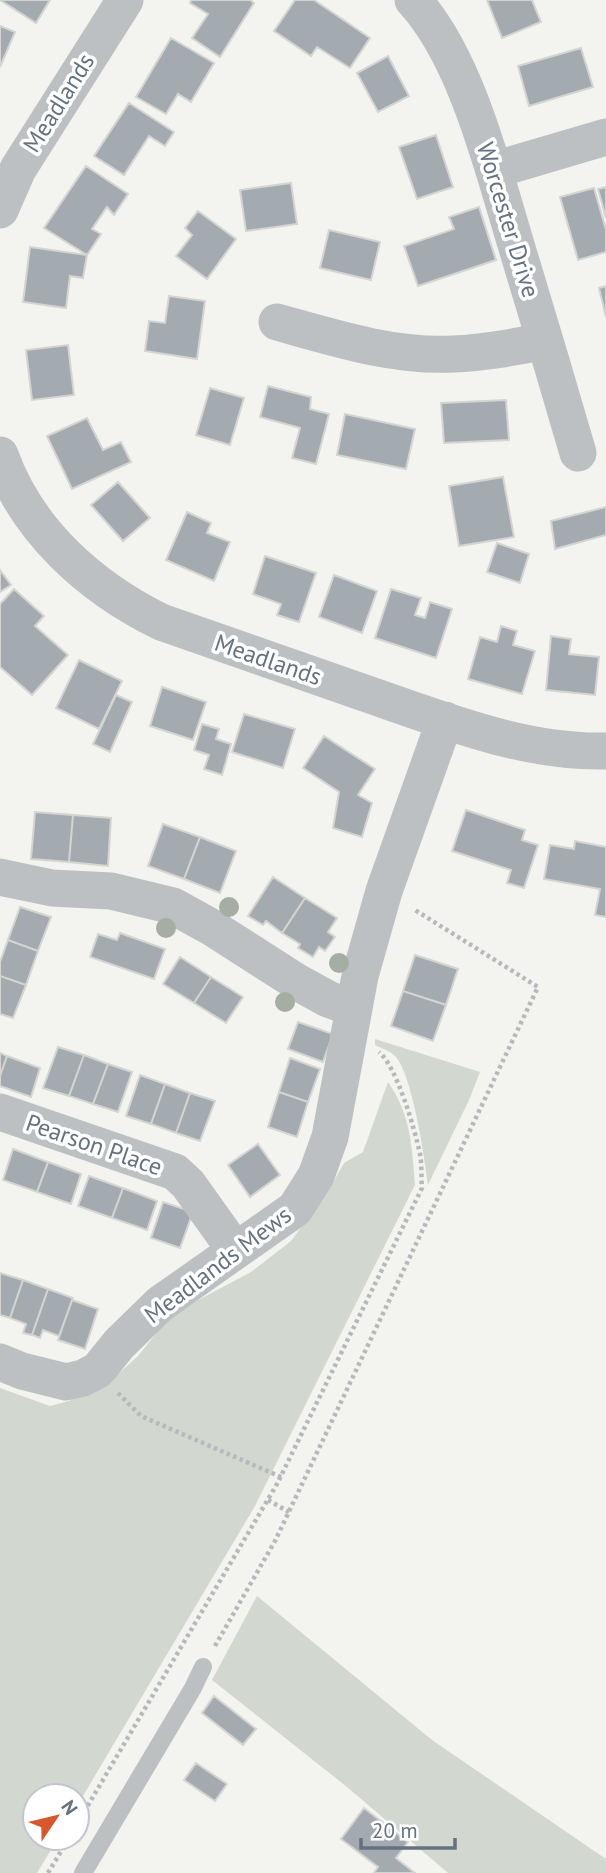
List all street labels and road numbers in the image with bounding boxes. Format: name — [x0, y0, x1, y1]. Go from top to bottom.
street label: Meadlands — [16, 47, 101, 158]
street label: Worcester Drive — [470, 138, 547, 301]
street label: Meadlands — [211, 627, 326, 692]
street label: Pearson Place — [22, 1107, 166, 1182]
street label: Meadlands Mews — [138, 1199, 297, 1330]

